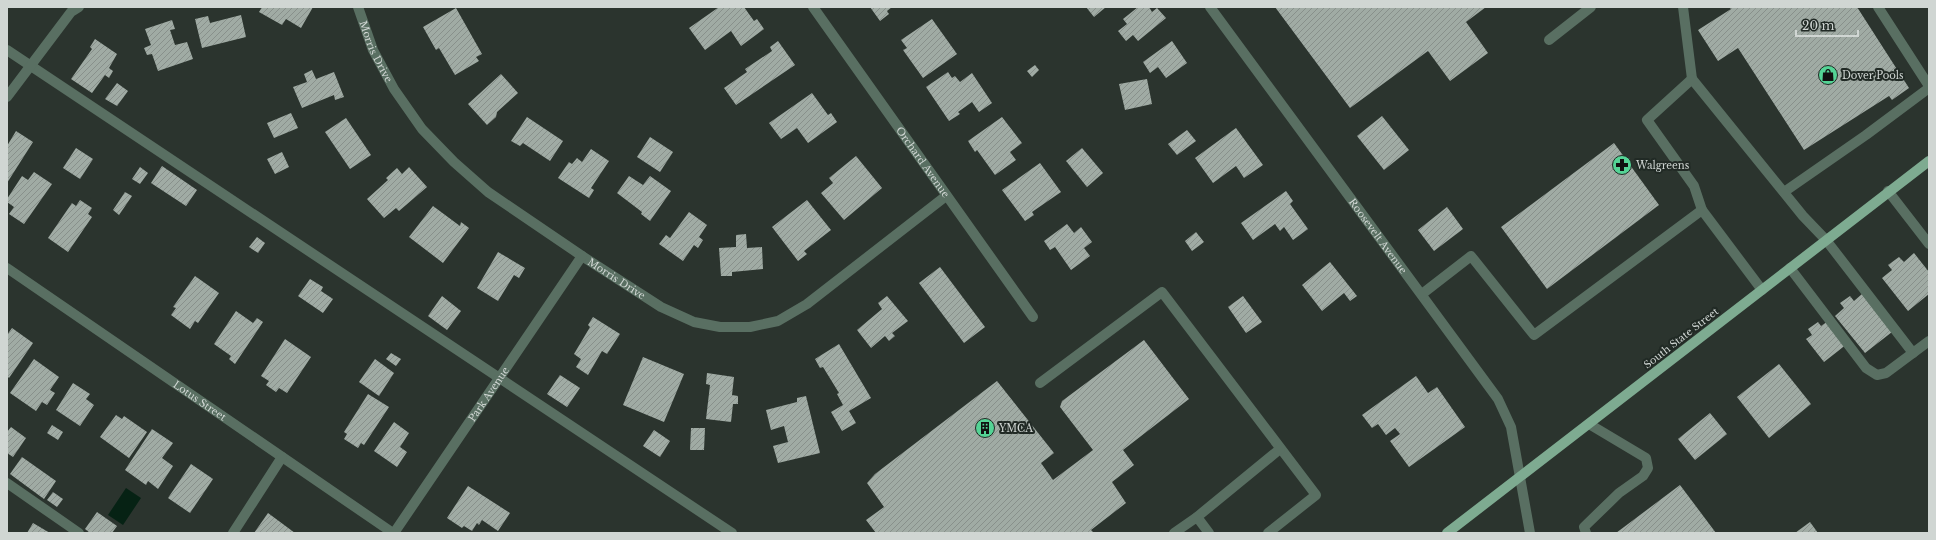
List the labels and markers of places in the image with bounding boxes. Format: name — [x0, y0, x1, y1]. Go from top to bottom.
shop icon: Dover Pools — [1817, 64, 1839, 86]
place label: Dover Pools — [1842, 69, 1904, 82]
pharmacy icon: Walgreens — [1611, 154, 1633, 176]
place label: Walgreens — [1635, 159, 1690, 172]
building icon: YMCA — [974, 417, 996, 439]
place label: YMCA — [998, 422, 1033, 435]

